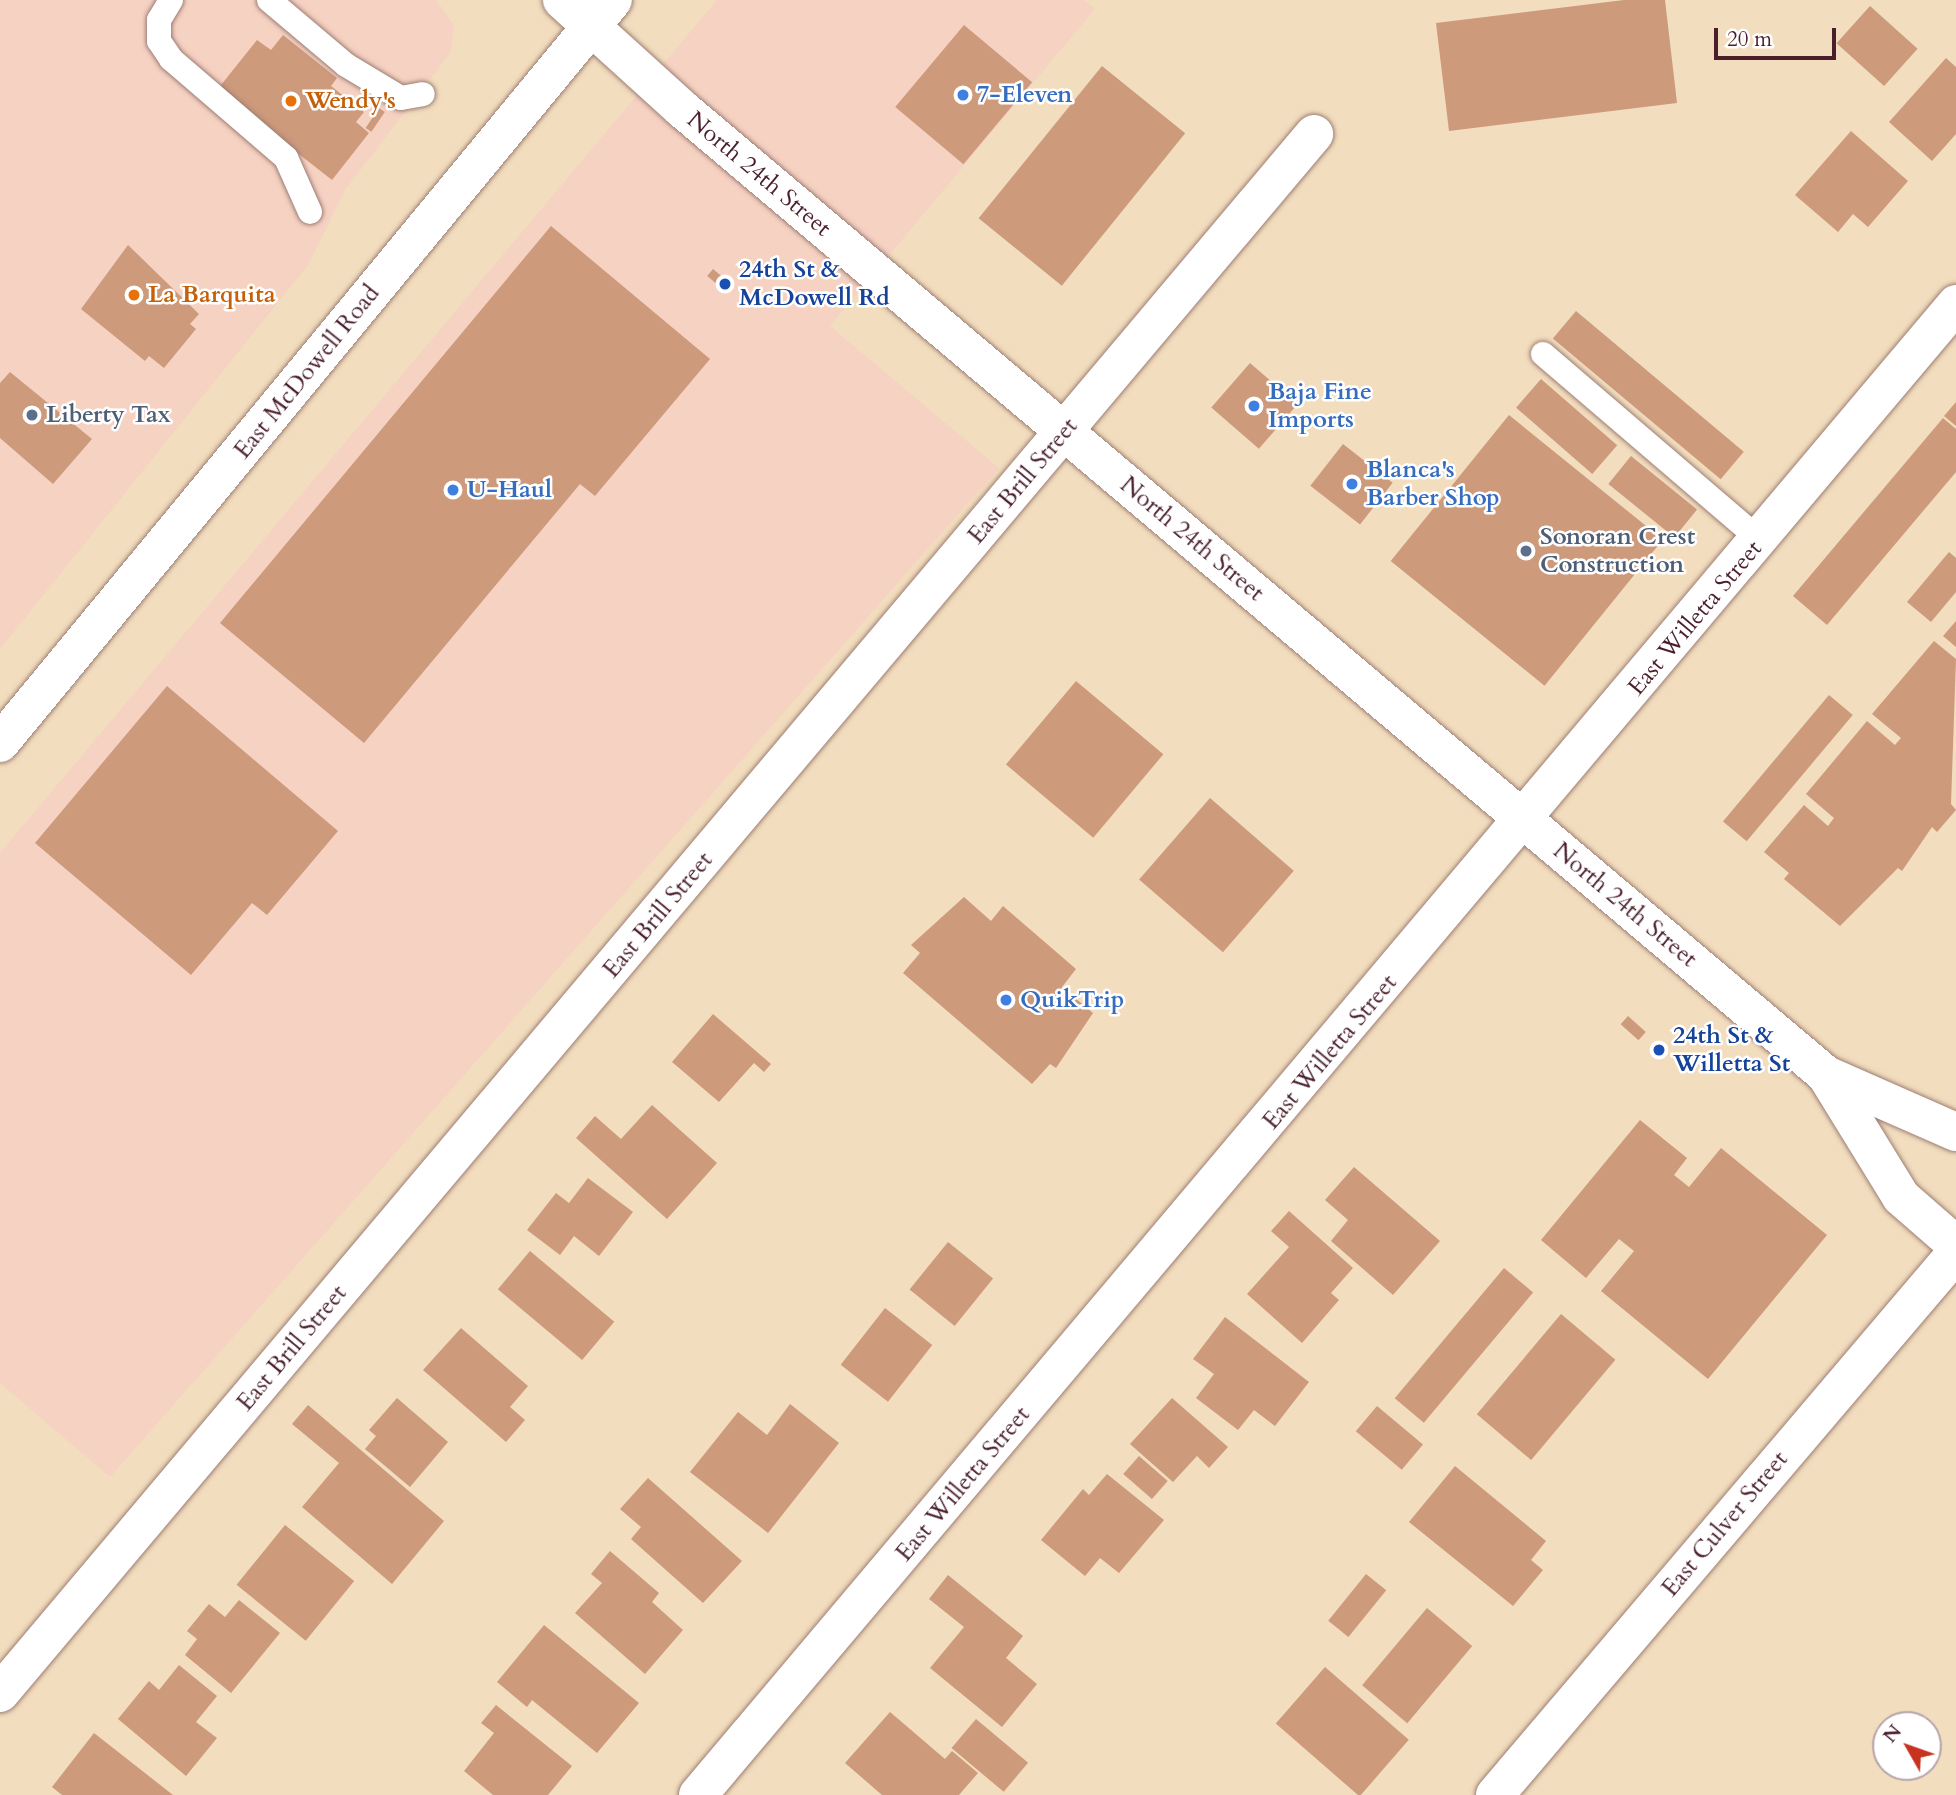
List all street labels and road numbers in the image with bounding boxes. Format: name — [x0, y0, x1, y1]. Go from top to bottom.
street label: North 24th Street — [681, 105, 837, 243]
street label: East McDowell Road — [228, 279, 386, 465]
street label: East Brill Street — [962, 412, 1084, 550]
street label: North 24th Street — [1114, 470, 1270, 608]
street label: East Willetta Street — [1622, 535, 1768, 701]
street label: North 24th Street — [1547, 836, 1703, 974]
street label: East Brill Street — [597, 846, 719, 984]
street label: East Willetta Street — [1257, 969, 1403, 1135]
street label: East Brill Street — [231, 1279, 353, 1417]
street label: East Willetta Street — [890, 1401, 1036, 1567]
street label: East Culver Street — [1656, 1445, 1794, 1603]

